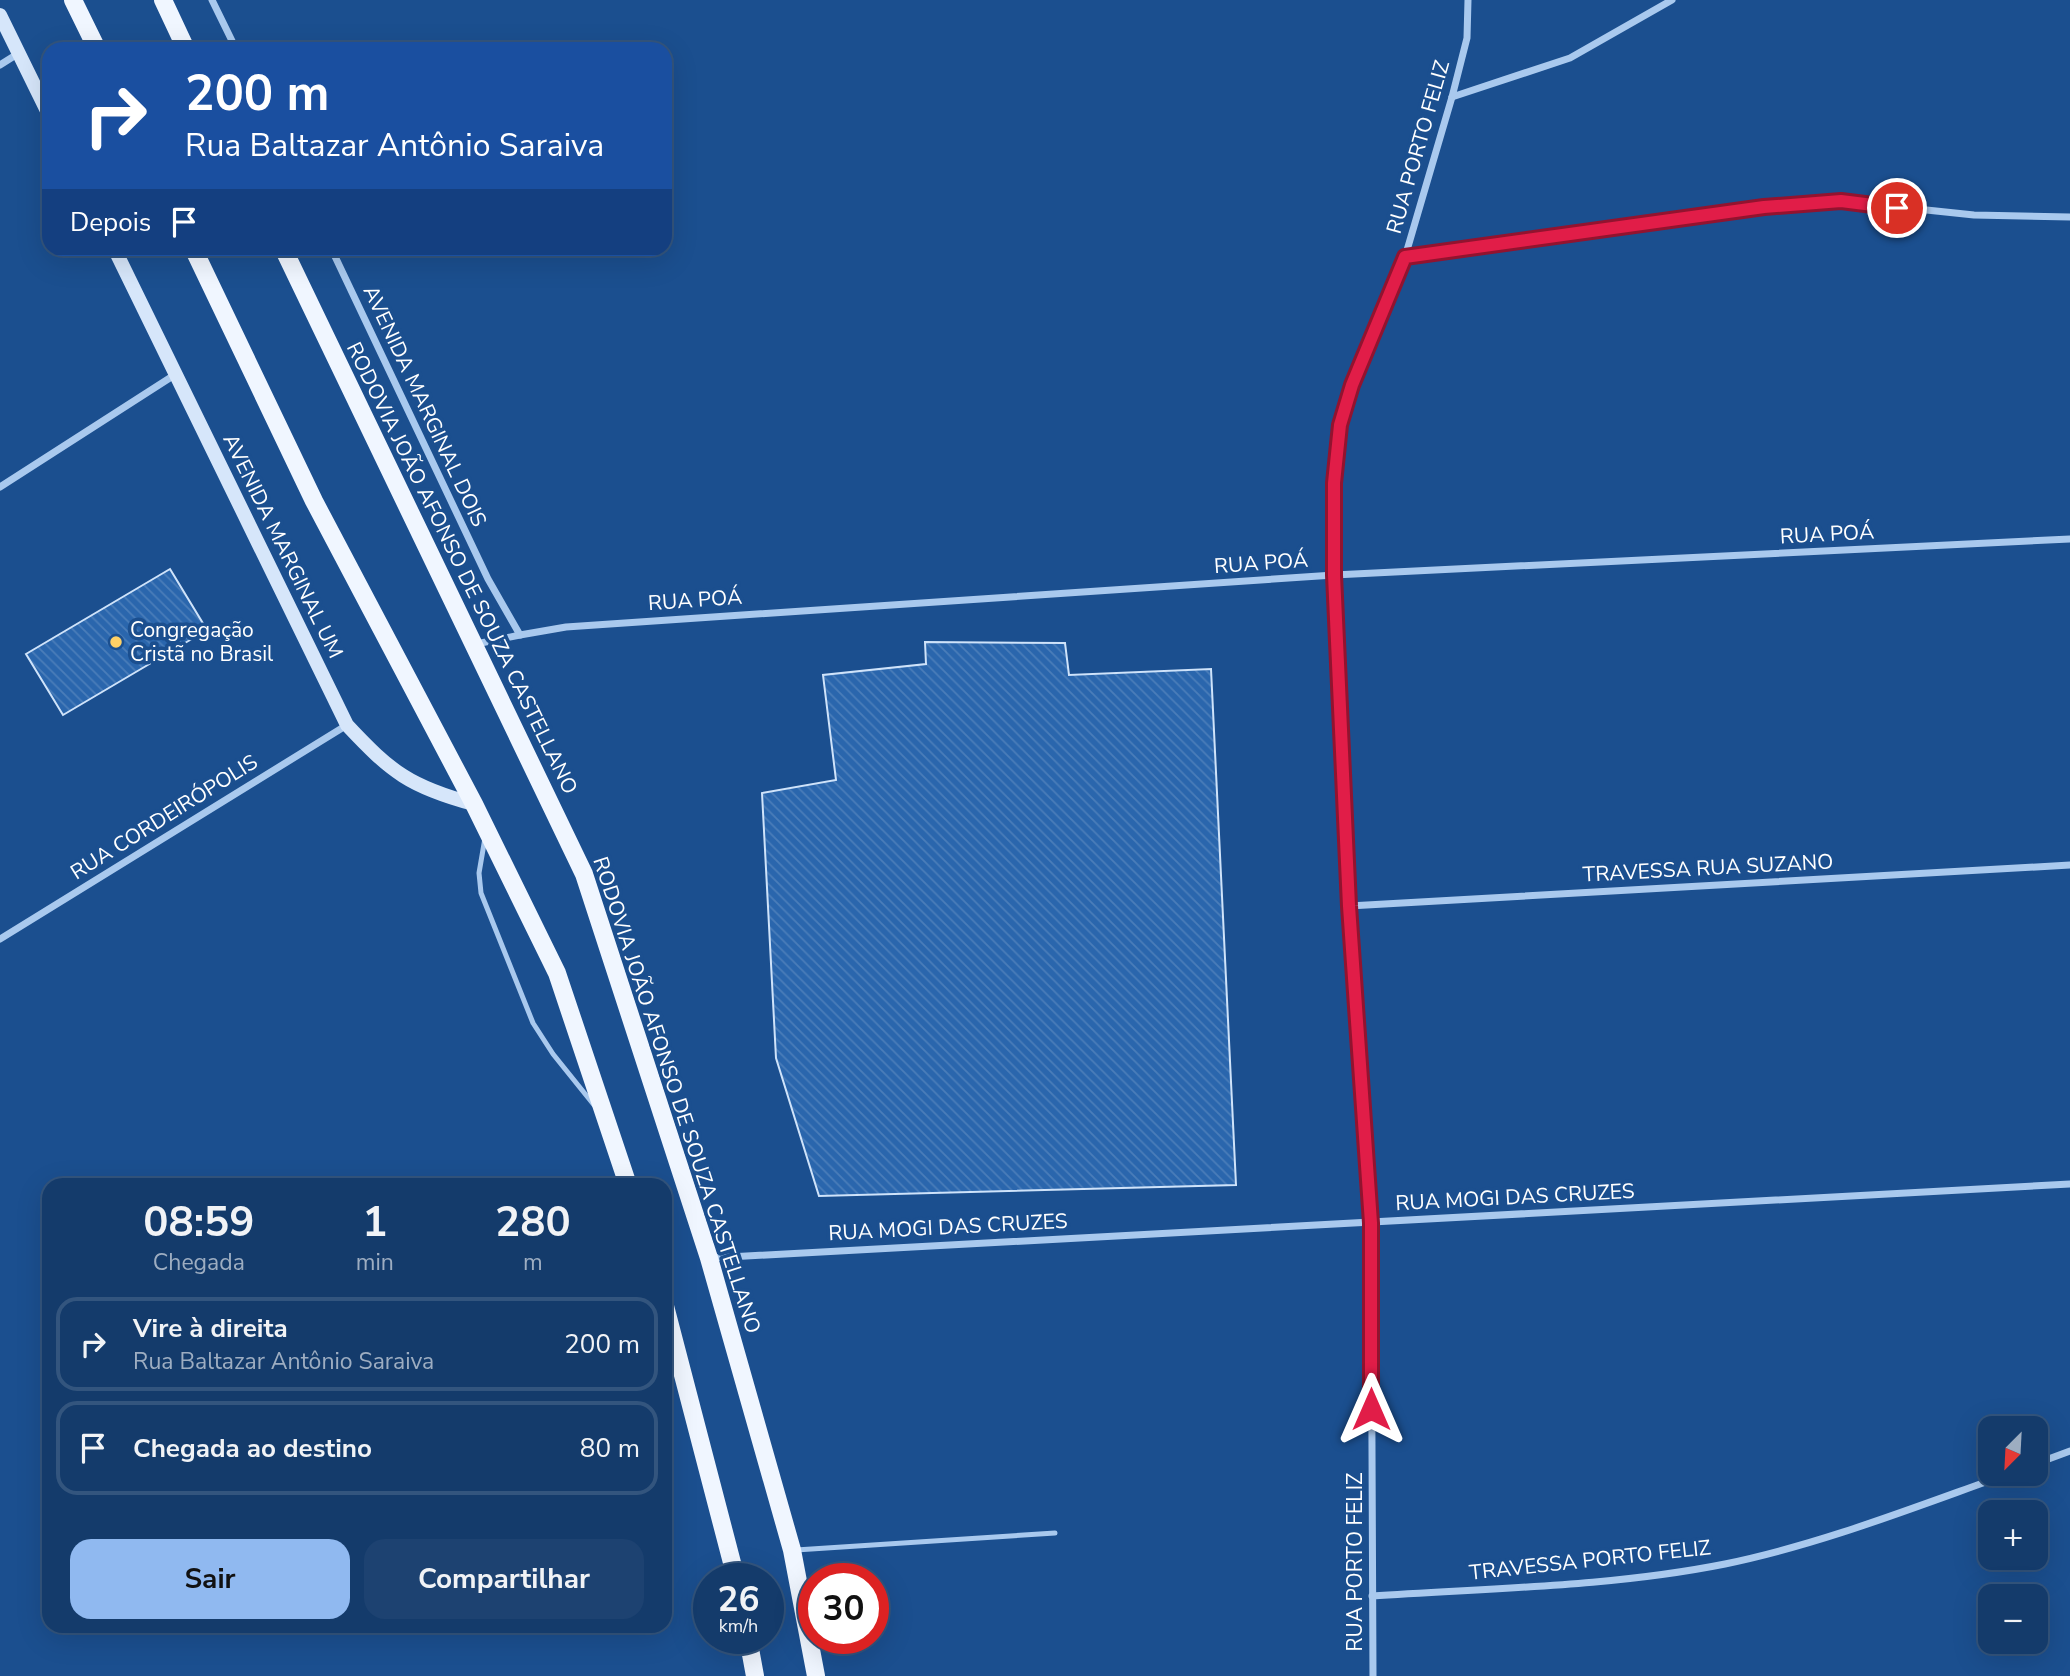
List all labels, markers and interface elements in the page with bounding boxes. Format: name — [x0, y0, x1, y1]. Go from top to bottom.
street label: RUA PORTO FELIZ — [1380, 57, 1456, 237]
text: 200 m — [185, 60, 329, 127]
icon: right — [70, 70, 161, 161]
text: Rua Baltazar Antônio Saraiva — [185, 124, 604, 167]
pin — [1867, 178, 1927, 238]
icon: arrive — [1878, 189, 1916, 227]
icon: arrive — [165, 203, 203, 241]
text: Depois — [70, 205, 151, 240]
street label: AVENIDA MARGINAL DOIS — [357, 281, 493, 531]
street label: RODOVIA JOÃO AFONSO DE SOUZA CASTELLANO — [340, 337, 584, 799]
street label: AVENIDA MARGINAL UM — [216, 429, 350, 663]
street label: RUA POÁ — [1779, 518, 1875, 550]
street label: RUA POÁ — [1213, 546, 1309, 580]
street label: RUA POÁ — [647, 583, 743, 617]
place label: Congregação Cristã no Brasil — [130, 616, 274, 668]
marker: Congregação Cristã no Brasil — [108, 634, 124, 650]
street label: RUA CORDEIRÓPOLIS — [65, 748, 263, 886]
street label: TRAVESSA RUA SUZANO — [1582, 847, 1834, 889]
street label: RODOVIA JOÃO AFONSO DE SOUZA CASTELLANO — [586, 853, 768, 1337]
street label: RUA MOGI DAS CRUZES — [1395, 1177, 1635, 1217]
text: 08:59 — [143, 1194, 254, 1251]
text: 1 — [362, 1194, 387, 1251]
text: 280 — [495, 1194, 571, 1251]
street label: RUA MOGI DAS CRUZES — [828, 1207, 1068, 1247]
text: Chegada — [153, 1247, 245, 1278]
text: min — [356, 1247, 394, 1278]
text: m — [523, 1247, 543, 1278]
text: Vire à direita — [133, 1311, 288, 1346]
icon: right — [74, 1325, 112, 1363]
text: 200 m — [564, 1327, 640, 1362]
text: Rua Baltazar Antônio Saraiva — [133, 1346, 434, 1377]
position arrow — [1334, 1372, 1408, 1446]
north arrow — [1978, 1416, 2048, 1486]
map controls — [1978, 1416, 2048, 1654]
icon: arrive — [74, 1429, 112, 1467]
text: Chegada ao destino — [133, 1431, 372, 1466]
text: 80 m — [580, 1431, 640, 1466]
street label: RUA PORTO FELIZ — [1341, 1473, 1369, 1651]
button: + — [1978, 1500, 2048, 1570]
street label: TRAVESSA PORTO FELIZ — [1468, 1533, 1712, 1587]
button: Sair — [70, 1539, 350, 1619]
button: Compartilhar — [364, 1539, 644, 1619]
speed limit sign: 30 — [798, 1563, 889, 1654]
text: 26 — [717, 1576, 760, 1623]
button: − — [1978, 1584, 2048, 1654]
text: km/h — [719, 1614, 758, 1638]

